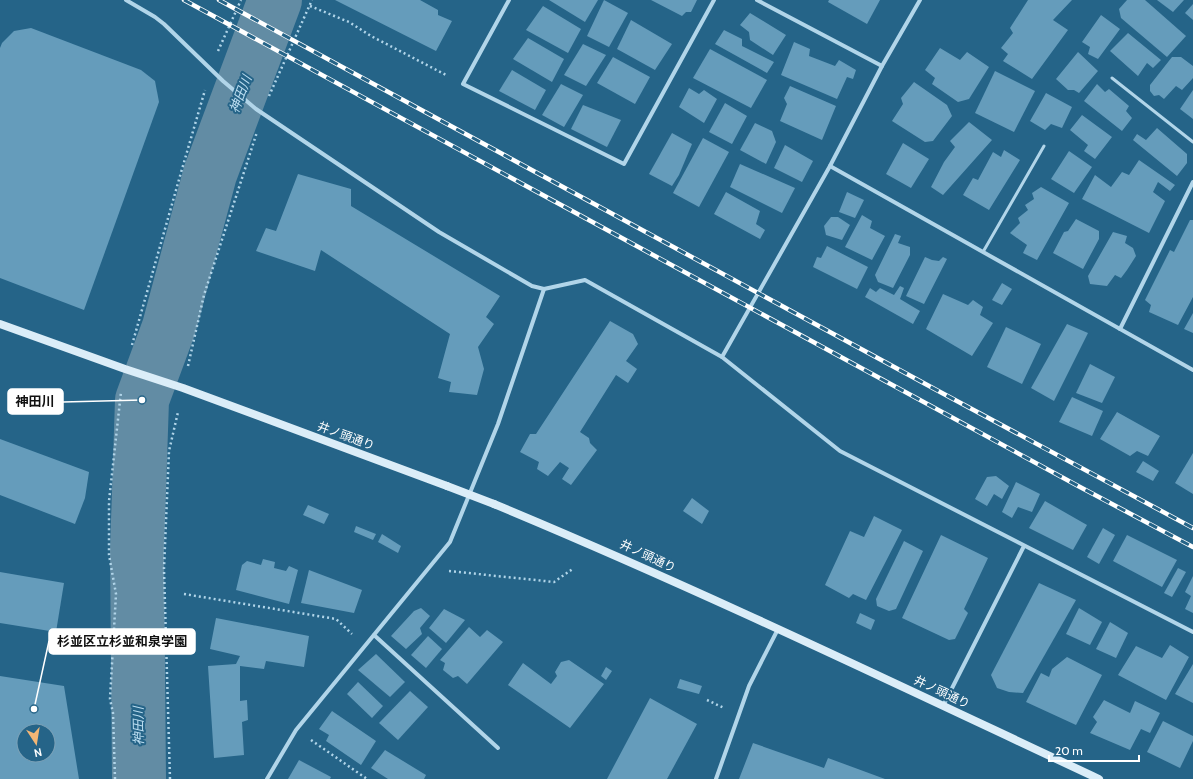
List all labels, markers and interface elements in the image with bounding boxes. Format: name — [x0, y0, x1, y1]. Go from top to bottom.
water label: 神田川 — [226, 71, 255, 115]
callout: 神田川 — [8, 389, 63, 414]
text: 神田川 — [15, 393, 55, 409]
street label: 井ノ頭通り — [315, 418, 377, 453]
street label: 井ノ頭通り — [618, 536, 679, 575]
callout: 杉並区立杉並和泉学園 — [49, 629, 195, 654]
text: 杉並区立杉並和泉学園 — [57, 633, 187, 649]
street label: 井ノ頭通り — [912, 672, 973, 711]
water label: 神田川 — [130, 704, 146, 746]
north arrow — [16, 723, 56, 763]
scale bar — [1049, 737, 1139, 763]
text: 20 m — [1055, 743, 1083, 758]
text: N — [33, 745, 43, 760]

